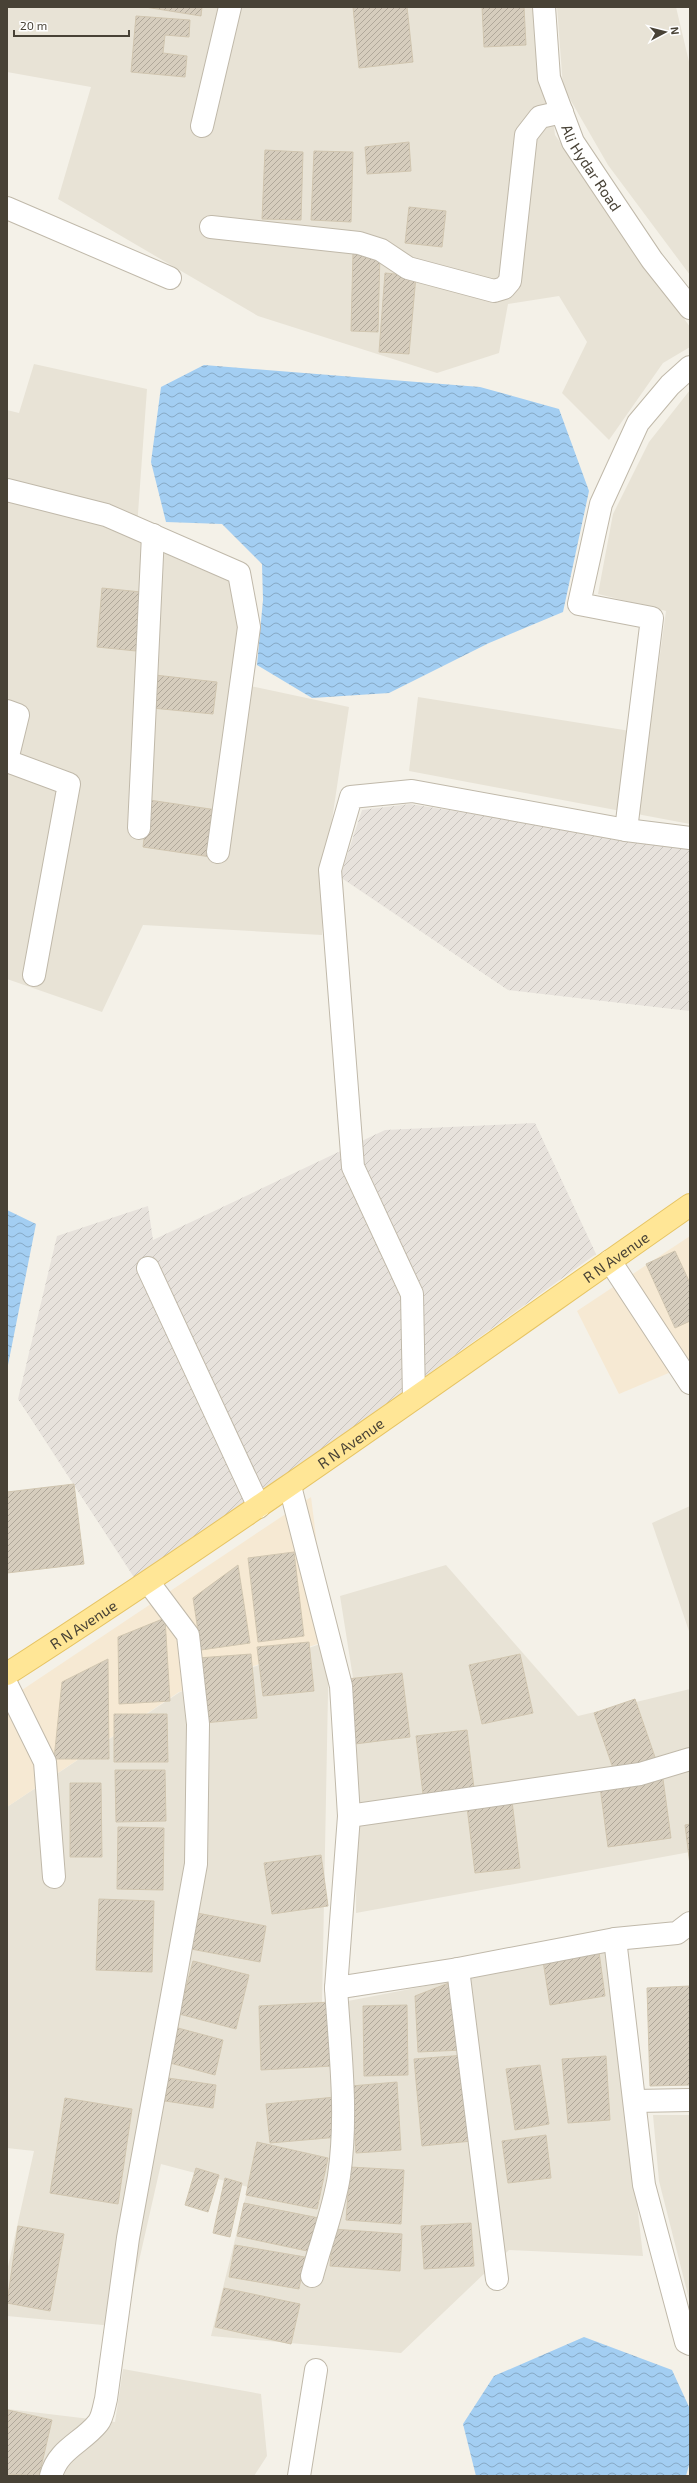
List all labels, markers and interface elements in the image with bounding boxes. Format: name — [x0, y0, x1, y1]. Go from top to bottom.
scale bar — [14, 12, 129, 38]
north arrow — [645, 12, 685, 52]
text: 20 m — [20, 18, 47, 32]
text: N — [668, 26, 682, 36]
street label: Ali Hydar Road — [558, 122, 626, 214]
street label: R N Avenue — [579, 1228, 652, 1286]
street label: R N Avenue — [314, 1414, 387, 1472]
street label: R N Avenue — [46, 1596, 120, 1653]

